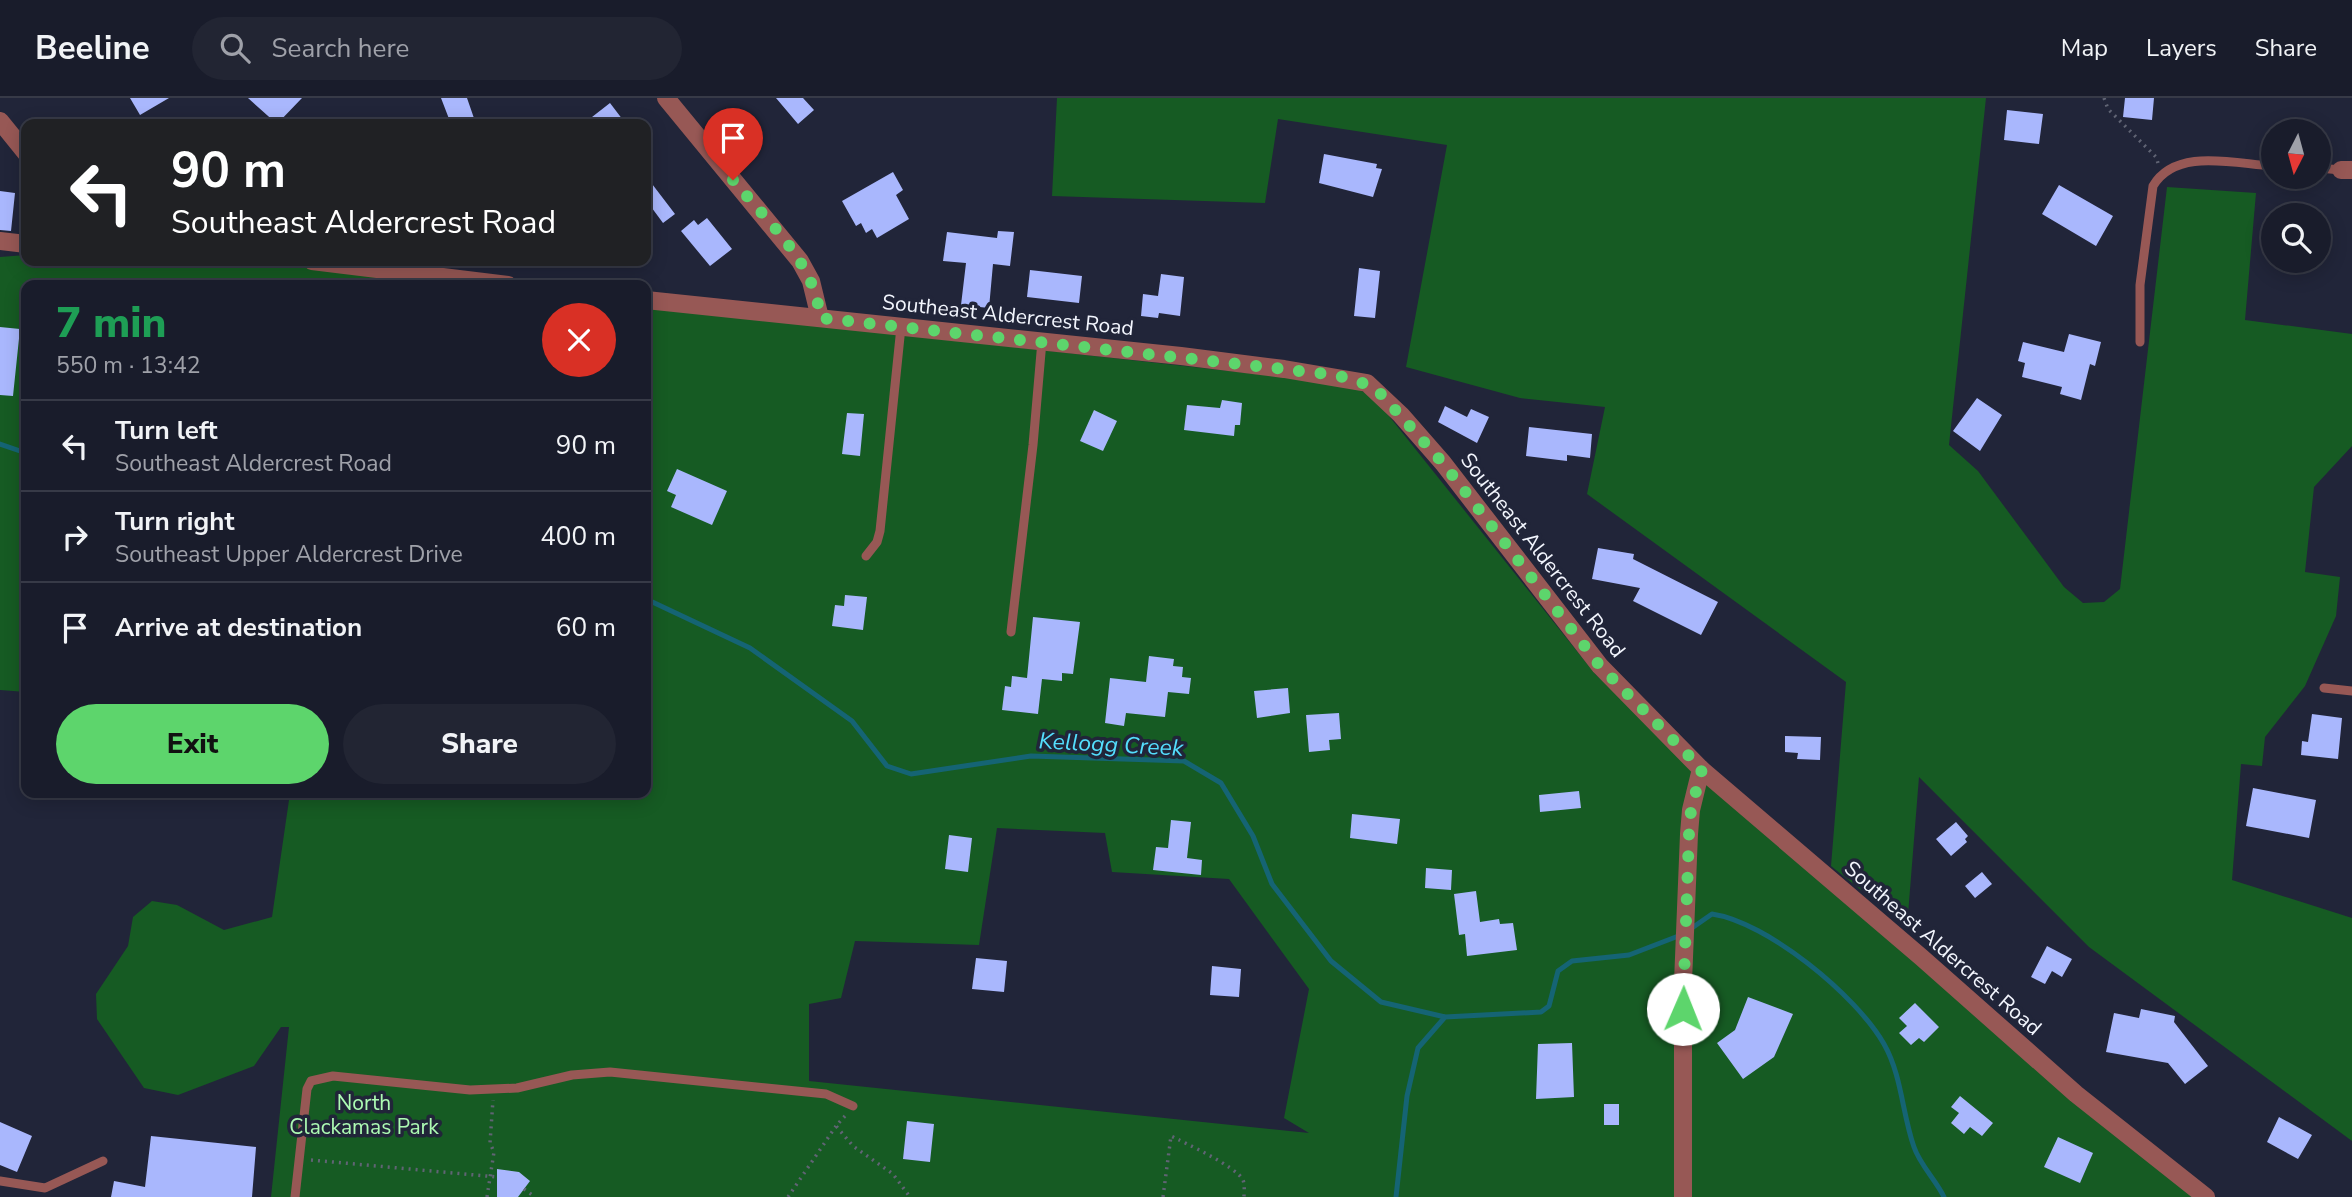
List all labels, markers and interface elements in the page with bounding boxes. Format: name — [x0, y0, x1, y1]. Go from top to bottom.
search box — [192, 17, 682, 80]
text: Beeline — [35, 26, 150, 71]
icon: search — [216, 29, 254, 67]
text: Search here — [272, 31, 409, 66]
text: Map — [2061, 32, 2108, 64]
text: Layers — [2146, 32, 2217, 64]
text: Share — [2255, 32, 2317, 64]
pin — [703, 108, 763, 180]
icon: arrive — [714, 119, 752, 157]
north arrow — [2261, 119, 2331, 189]
map controls — [2261, 119, 2331, 273]
text: 90 m — [171, 137, 286, 204]
icon: left — [56, 147, 147, 238]
text: Southeast Aldercrest Road — [171, 201, 556, 244]
button: search — [2261, 203, 2331, 273]
street label: Southeast Aldercrest Road — [881, 288, 1135, 342]
text: 7 min — [56, 295, 166, 352]
button: close — [542, 303, 616, 377]
text: 550 m · 13:42 — [56, 350, 201, 381]
text: Turn left — [115, 413, 218, 448]
icon: left — [56, 427, 94, 465]
text: 90 m — [556, 428, 616, 463]
street label: Southeast Aldercrest Road — [1454, 447, 1632, 663]
text: Southeast Aldercrest Road — [115, 448, 392, 479]
text: Turn right — [115, 504, 234, 539]
icon: right — [56, 518, 94, 556]
text: 400 m — [540, 519, 616, 554]
text: Southeast Upper Aldercrest Drive — [115, 539, 463, 570]
icon: arrive — [56, 609, 94, 647]
text: Arrive at destination — [115, 610, 362, 645]
text: 60 m — [556, 610, 616, 645]
button: Exit — [56, 704, 329, 784]
button: Share — [343, 704, 616, 784]
water label: Kellogg Creek — [1038, 725, 1185, 764]
street label: Southeast Aldercrest Road — [1838, 855, 2048, 1041]
position arrow — [1646, 972, 1720, 1046]
park label: North Clackamas Park — [289, 1089, 439, 1141]

